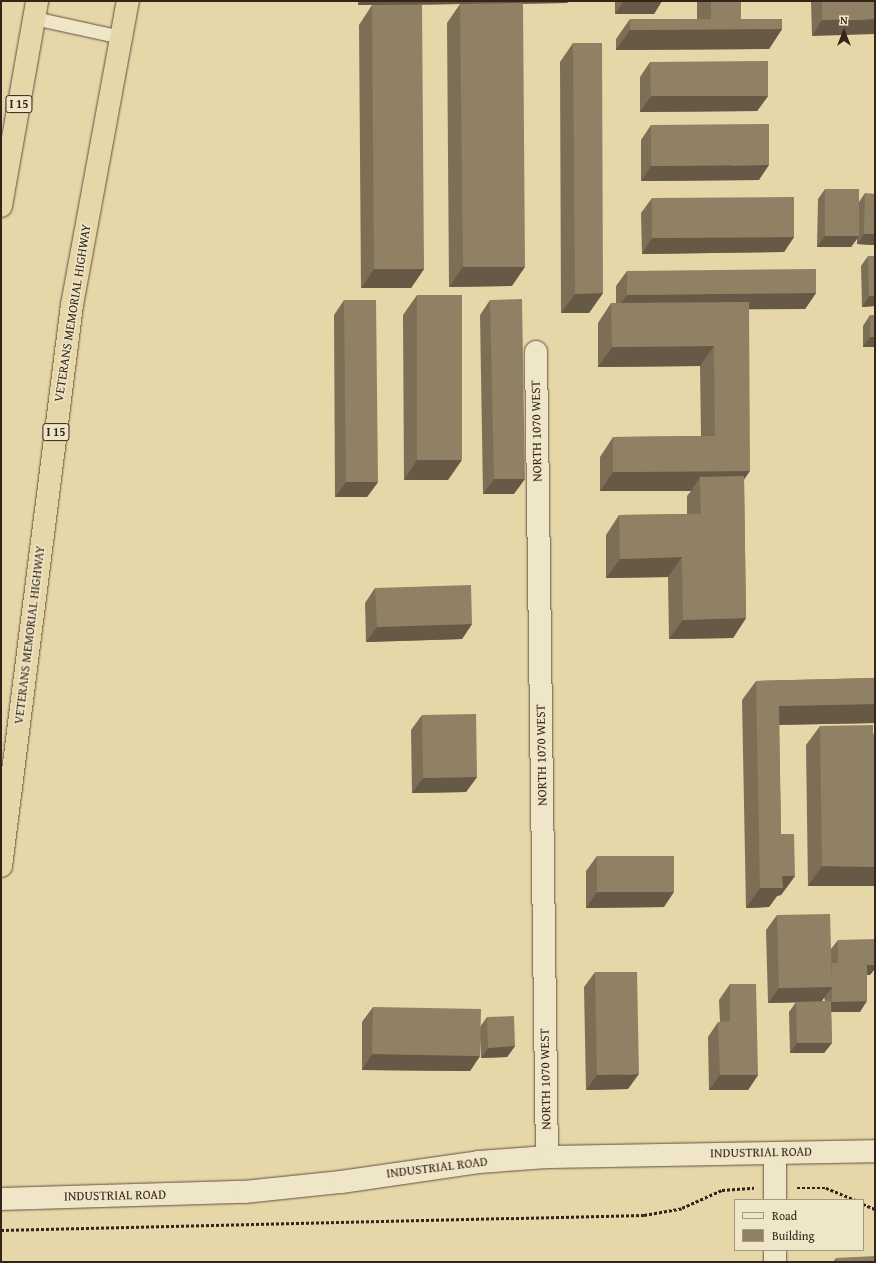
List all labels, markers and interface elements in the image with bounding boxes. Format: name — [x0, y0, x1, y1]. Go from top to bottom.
north arrow — [824, 12, 864, 52]
text: N — [840, 12, 848, 28]
road number: I 15 — [5, 94, 33, 114]
street label: VETERANS MEMORIAL HIGHWAY — [51, 223, 95, 403]
street label: NORTH 1070 WEST — [528, 380, 546, 482]
road number: I 15 — [42, 422, 70, 442]
street label: VETERANS MEMORIAL HIGHWAY — [11, 545, 49, 725]
street label: NORTH 1070 WEST — [533, 704, 551, 806]
street label: NORTH 1070 WEST — [537, 1028, 555, 1130]
street label: INDUSTRIAL ROAD — [710, 1144, 812, 1162]
street label: INDUSTRIAL ROAD — [385, 1154, 489, 1182]
street label: INDUSTRIAL ROAD — [64, 1187, 166, 1205]
legend — [734, 1199, 864, 1251]
text: Road — [772, 1207, 797, 1224]
text: Building — [772, 1227, 815, 1244]

